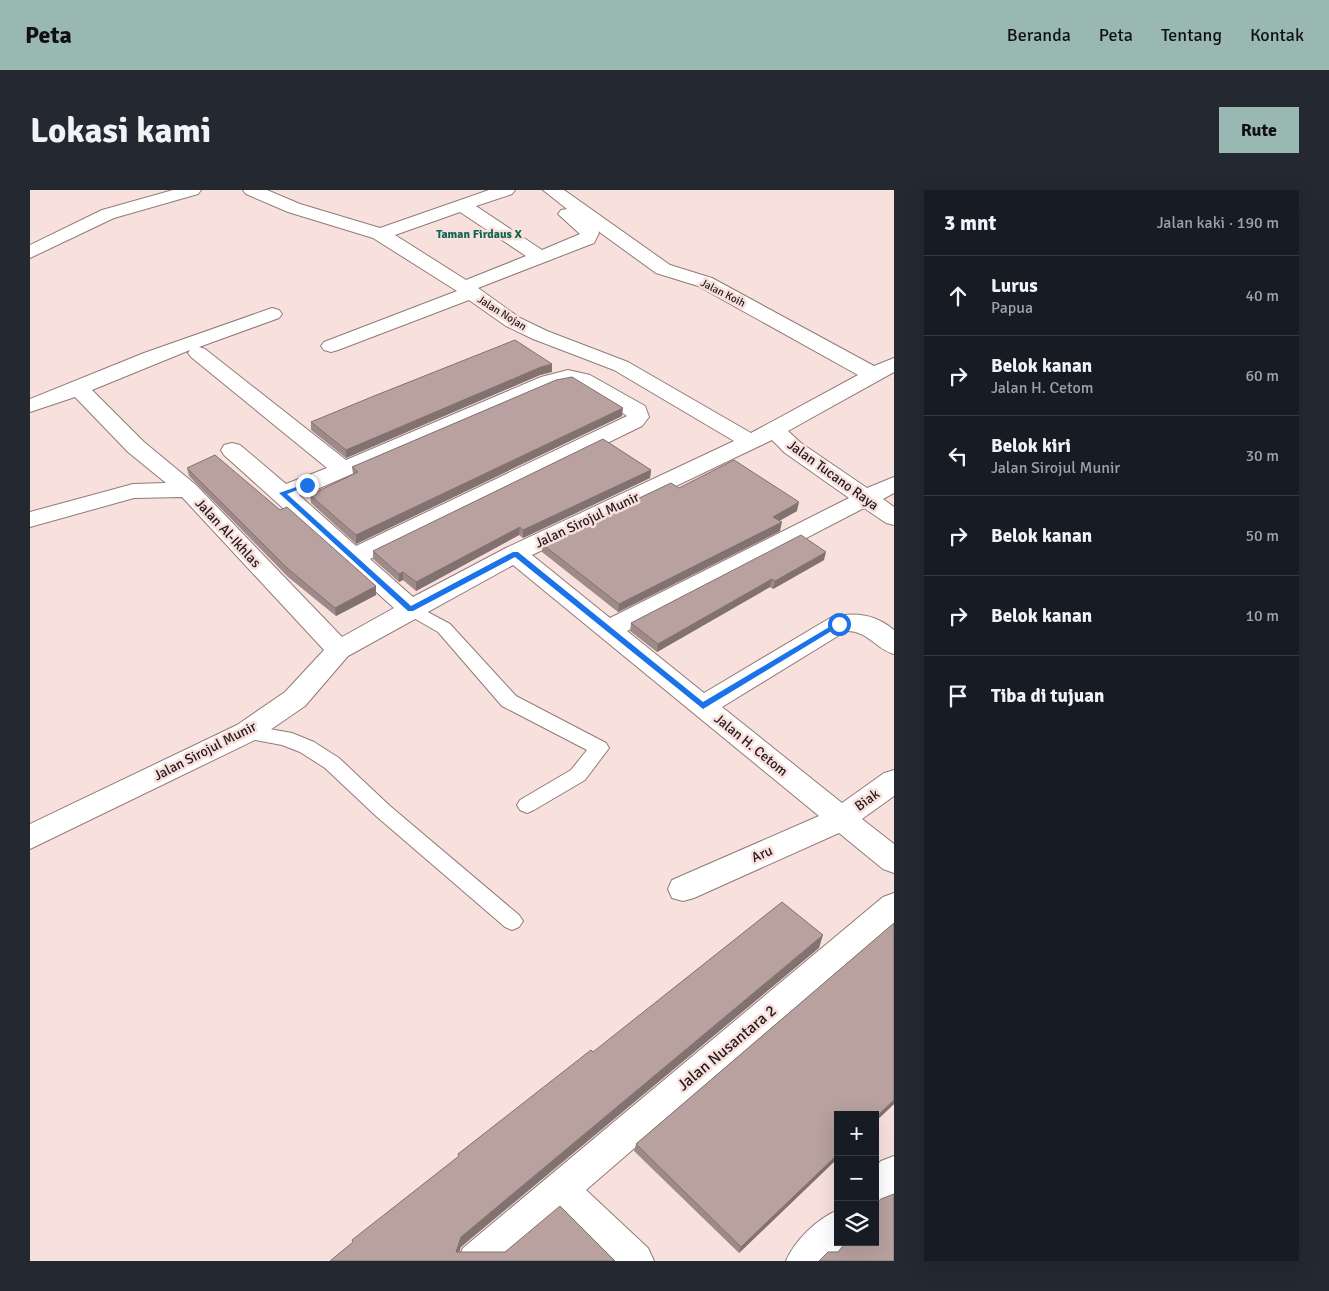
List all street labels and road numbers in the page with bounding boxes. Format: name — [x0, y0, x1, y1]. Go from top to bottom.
street label: Jalan Koih — [698, 276, 748, 310]
street label: Jalan Nojan — [475, 293, 529, 333]
street label: Jalan Tucano Raya — [784, 436, 882, 514]
street label: Jalan Sirojul Munir — [532, 488, 643, 552]
street label: Jalan Al-Ikhlas — [192, 495, 264, 571]
street label: Jalan H. Cetom — [711, 710, 791, 780]
street label: Jalan Sirojul Munir — [151, 717, 260, 784]
street label: Biak — [851, 785, 883, 815]
street label: Aru — [749, 842, 775, 866]
street label: Jalan Nusantara 2 — [673, 1001, 781, 1095]

